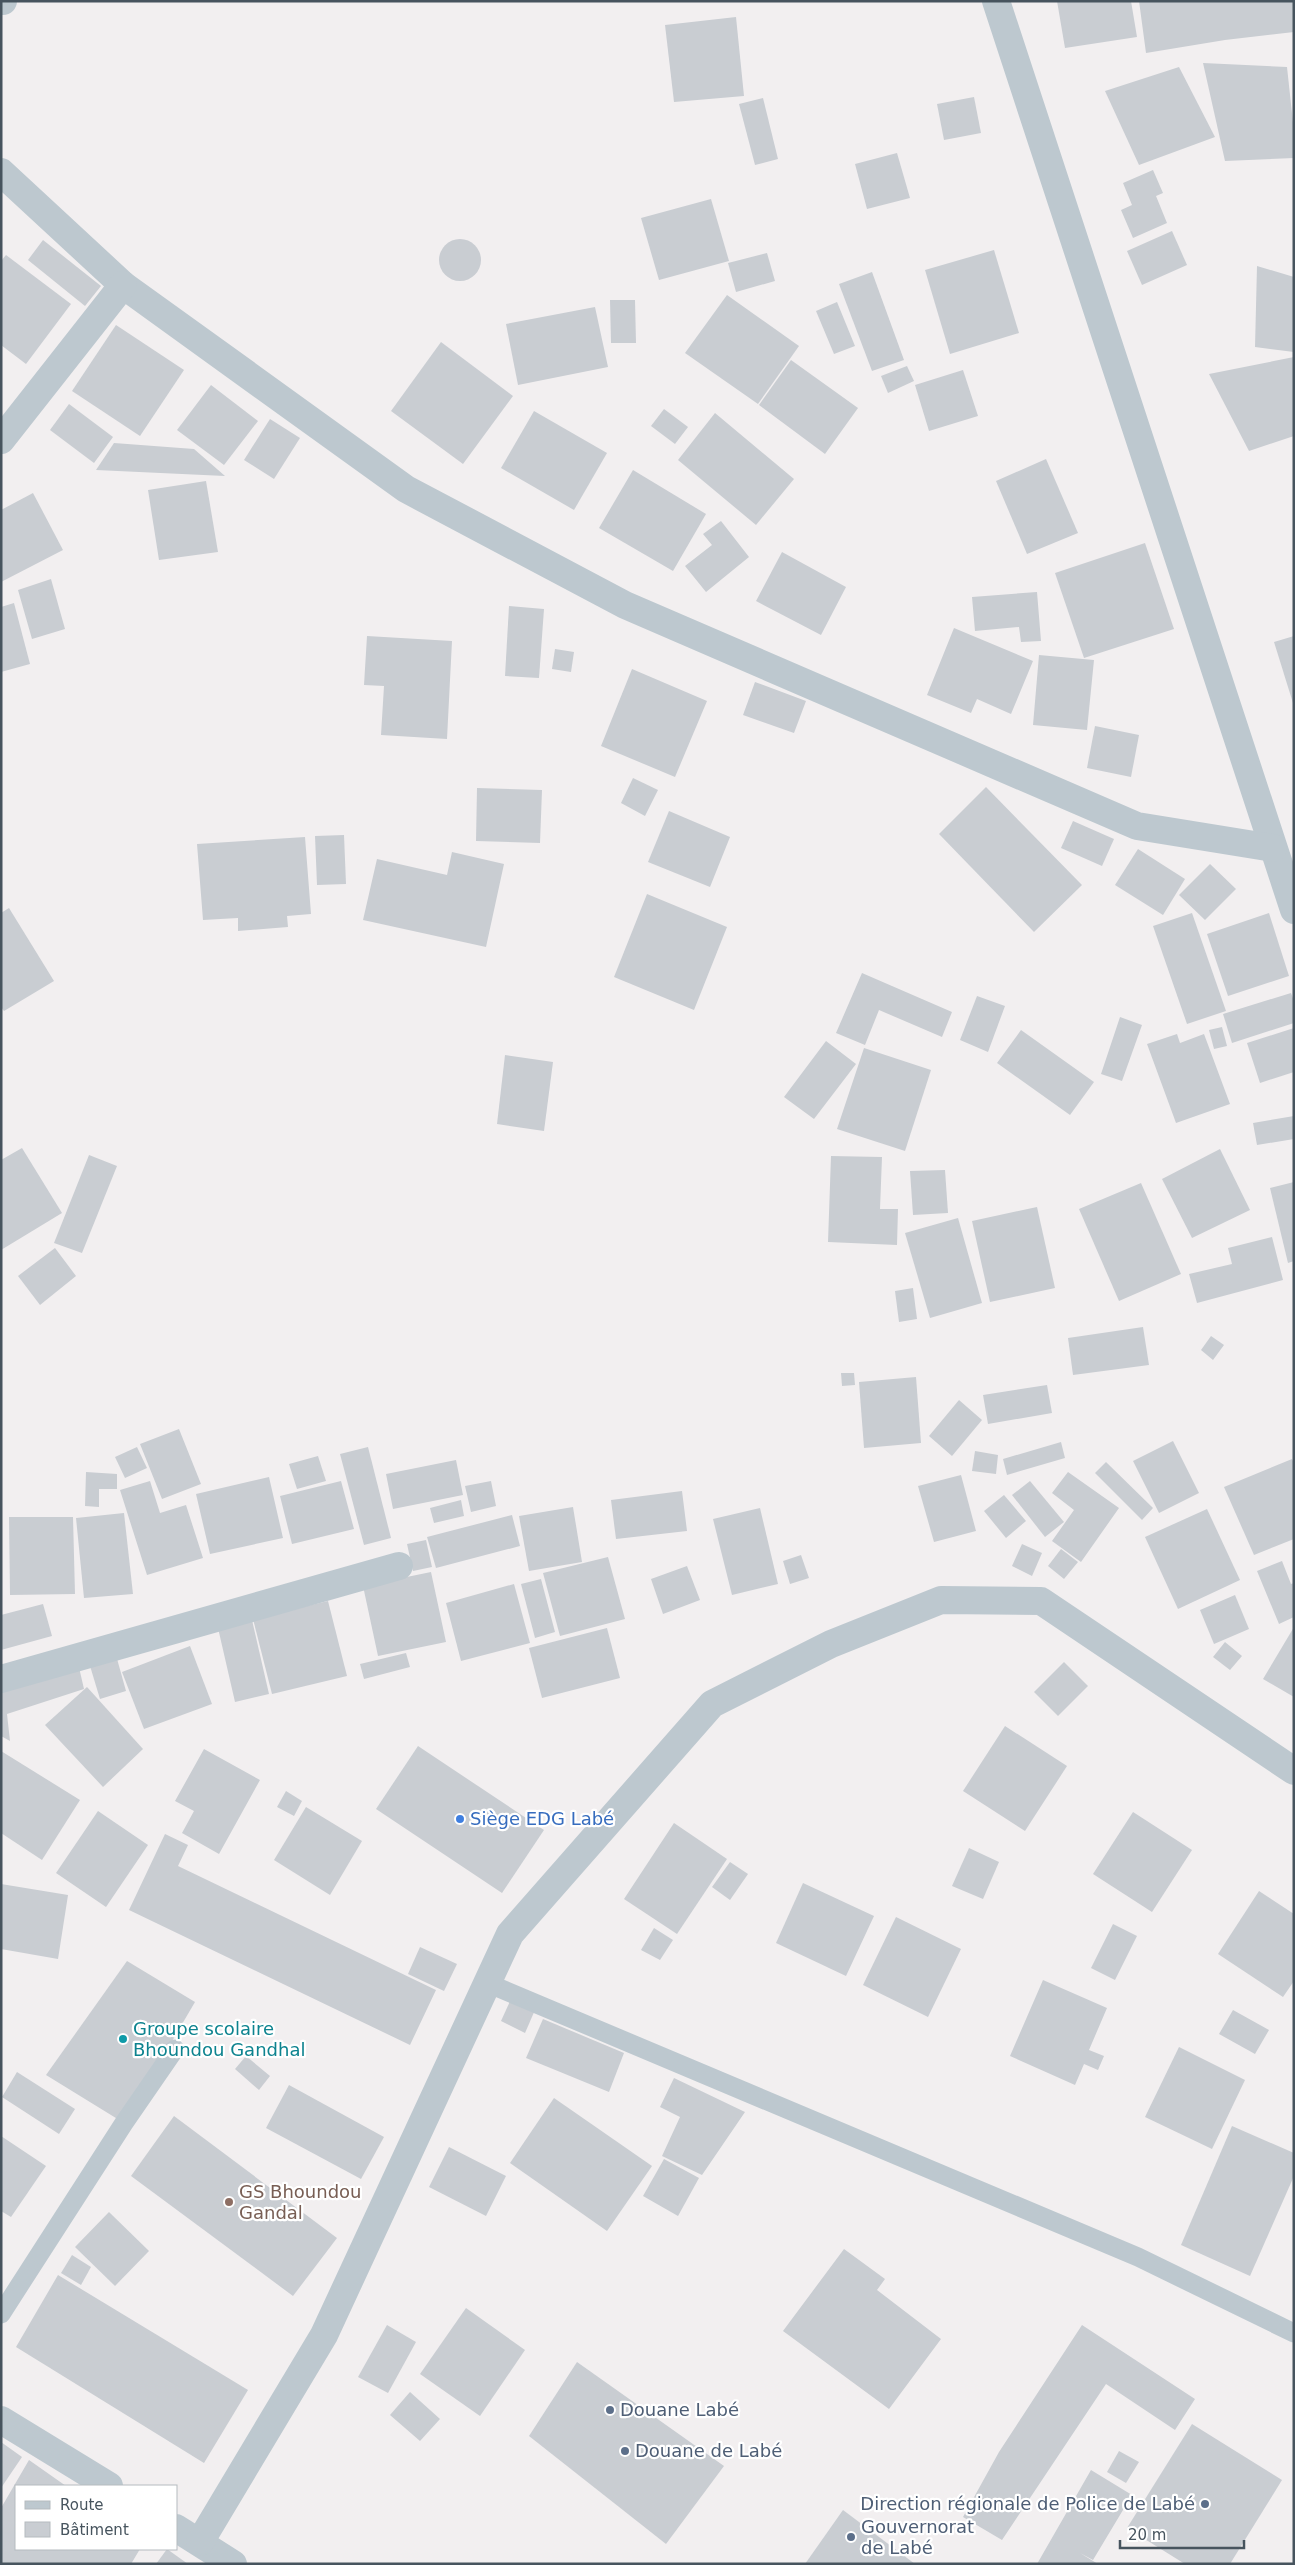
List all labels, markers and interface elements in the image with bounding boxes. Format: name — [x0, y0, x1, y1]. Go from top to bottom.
place label: Siège EDG Labé — [470, 1808, 614, 1829]
marker: Siège EDG Labé — [454, 1813, 466, 1825]
place label: Groupe scolaire Bhoundou Gandhal — [133, 2018, 305, 2060]
marker: Groupe scolaire Bhoundou Gandhal — [117, 2033, 129, 2045]
place label: GS Bhoundou Gandal — [239, 2181, 362, 2223]
marker: GS Bhoundou Gandal — [223, 2196, 235, 2208]
place label: Douane Labé — [620, 2399, 739, 2420]
marker: Douane Labé — [604, 2404, 616, 2416]
place label: Douane de Labé — [635, 2440, 782, 2461]
marker: Douane de Labé — [619, 2445, 631, 2457]
legend — [15, 2485, 178, 2550]
place label: Direction régionale de Police de Labé — [860, 2493, 1195, 2514]
text: Route — [60, 2496, 104, 2514]
marker: Direction régionale de Police de Labé — [1199, 2498, 1211, 2510]
place label: Gouvernorat de Labé — [861, 2516, 974, 2558]
scale bar — [1120, 2518, 1244, 2550]
text: Bâtiment — [60, 2521, 129, 2539]
text: 20 m — [1128, 2526, 1166, 2544]
marker: Gouvernorat de Labé — [845, 2531, 857, 2543]

